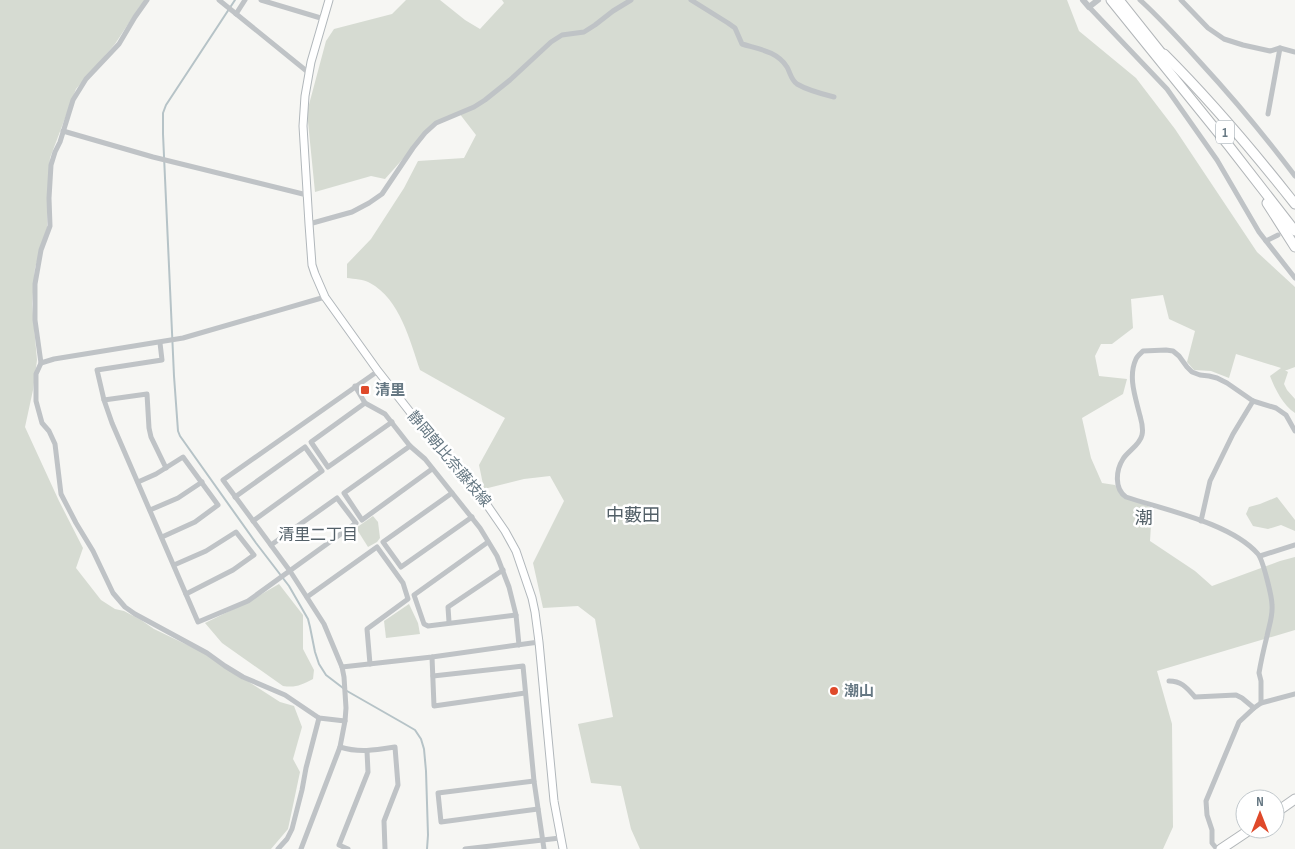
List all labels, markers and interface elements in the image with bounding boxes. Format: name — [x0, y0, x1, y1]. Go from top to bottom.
road number: 1 — [1216, 120, 1234, 144]
place label: 清里 — [375, 381, 405, 400]
marker: 清里 — [359, 384, 371, 396]
street label: 静岡朝比奈藤枝線 — [403, 407, 495, 511]
district label: 中藪田 — [606, 505, 660, 526]
district label: 潮 — [1135, 508, 1153, 529]
district label: 清里二丁目 — [278, 526, 358, 545]
place label: 潮山 — [844, 682, 874, 701]
marker: 潮山 — [828, 685, 840, 697]
north arrow — [1235, 789, 1285, 839]
text: N — [1256, 793, 1264, 810]

